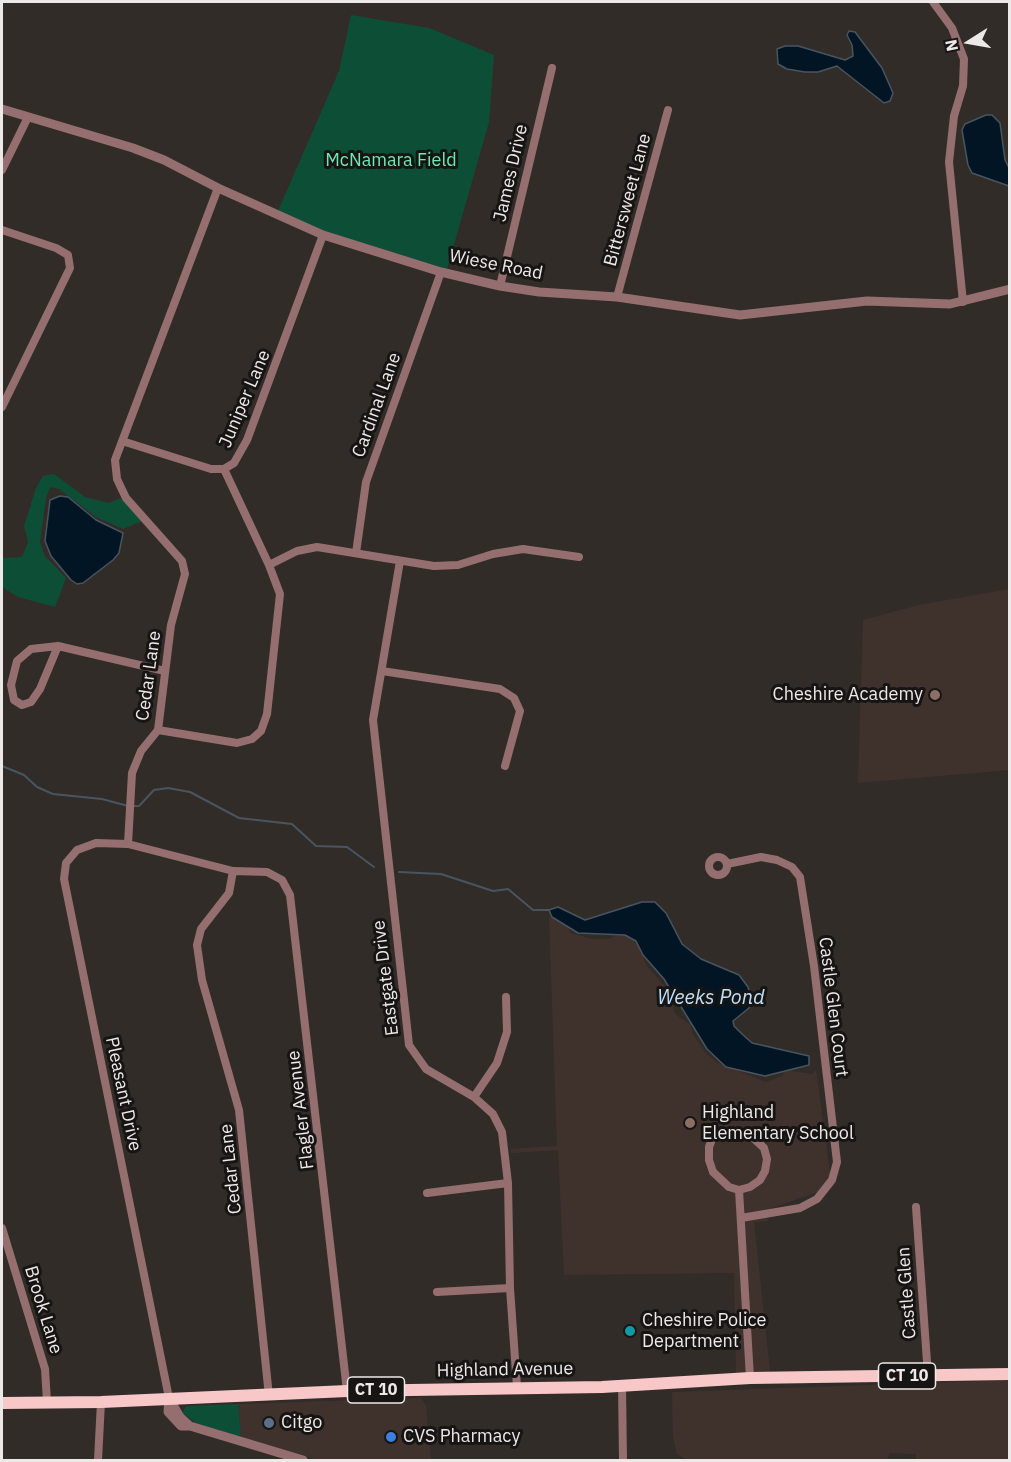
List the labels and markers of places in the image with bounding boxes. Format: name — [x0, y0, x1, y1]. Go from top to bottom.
place label: Cheshire Academy — [773, 684, 923, 706]
marker: Cheshire Academy — [928, 688, 942, 702]
place label: Highland Elementary School — [702, 1102, 854, 1144]
marker: Highland Elementary School — [683, 1116, 697, 1130]
place label: Cheshire Police Department — [642, 1310, 766, 1352]
marker: Cheshire Police Department — [623, 1324, 637, 1338]
place label: Citgo — [281, 1412, 322, 1434]
marker: Citgo — [262, 1416, 276, 1430]
place label: CVS Pharmacy — [403, 1426, 520, 1448]
marker: CVS Pharmacy — [384, 1430, 398, 1444]

